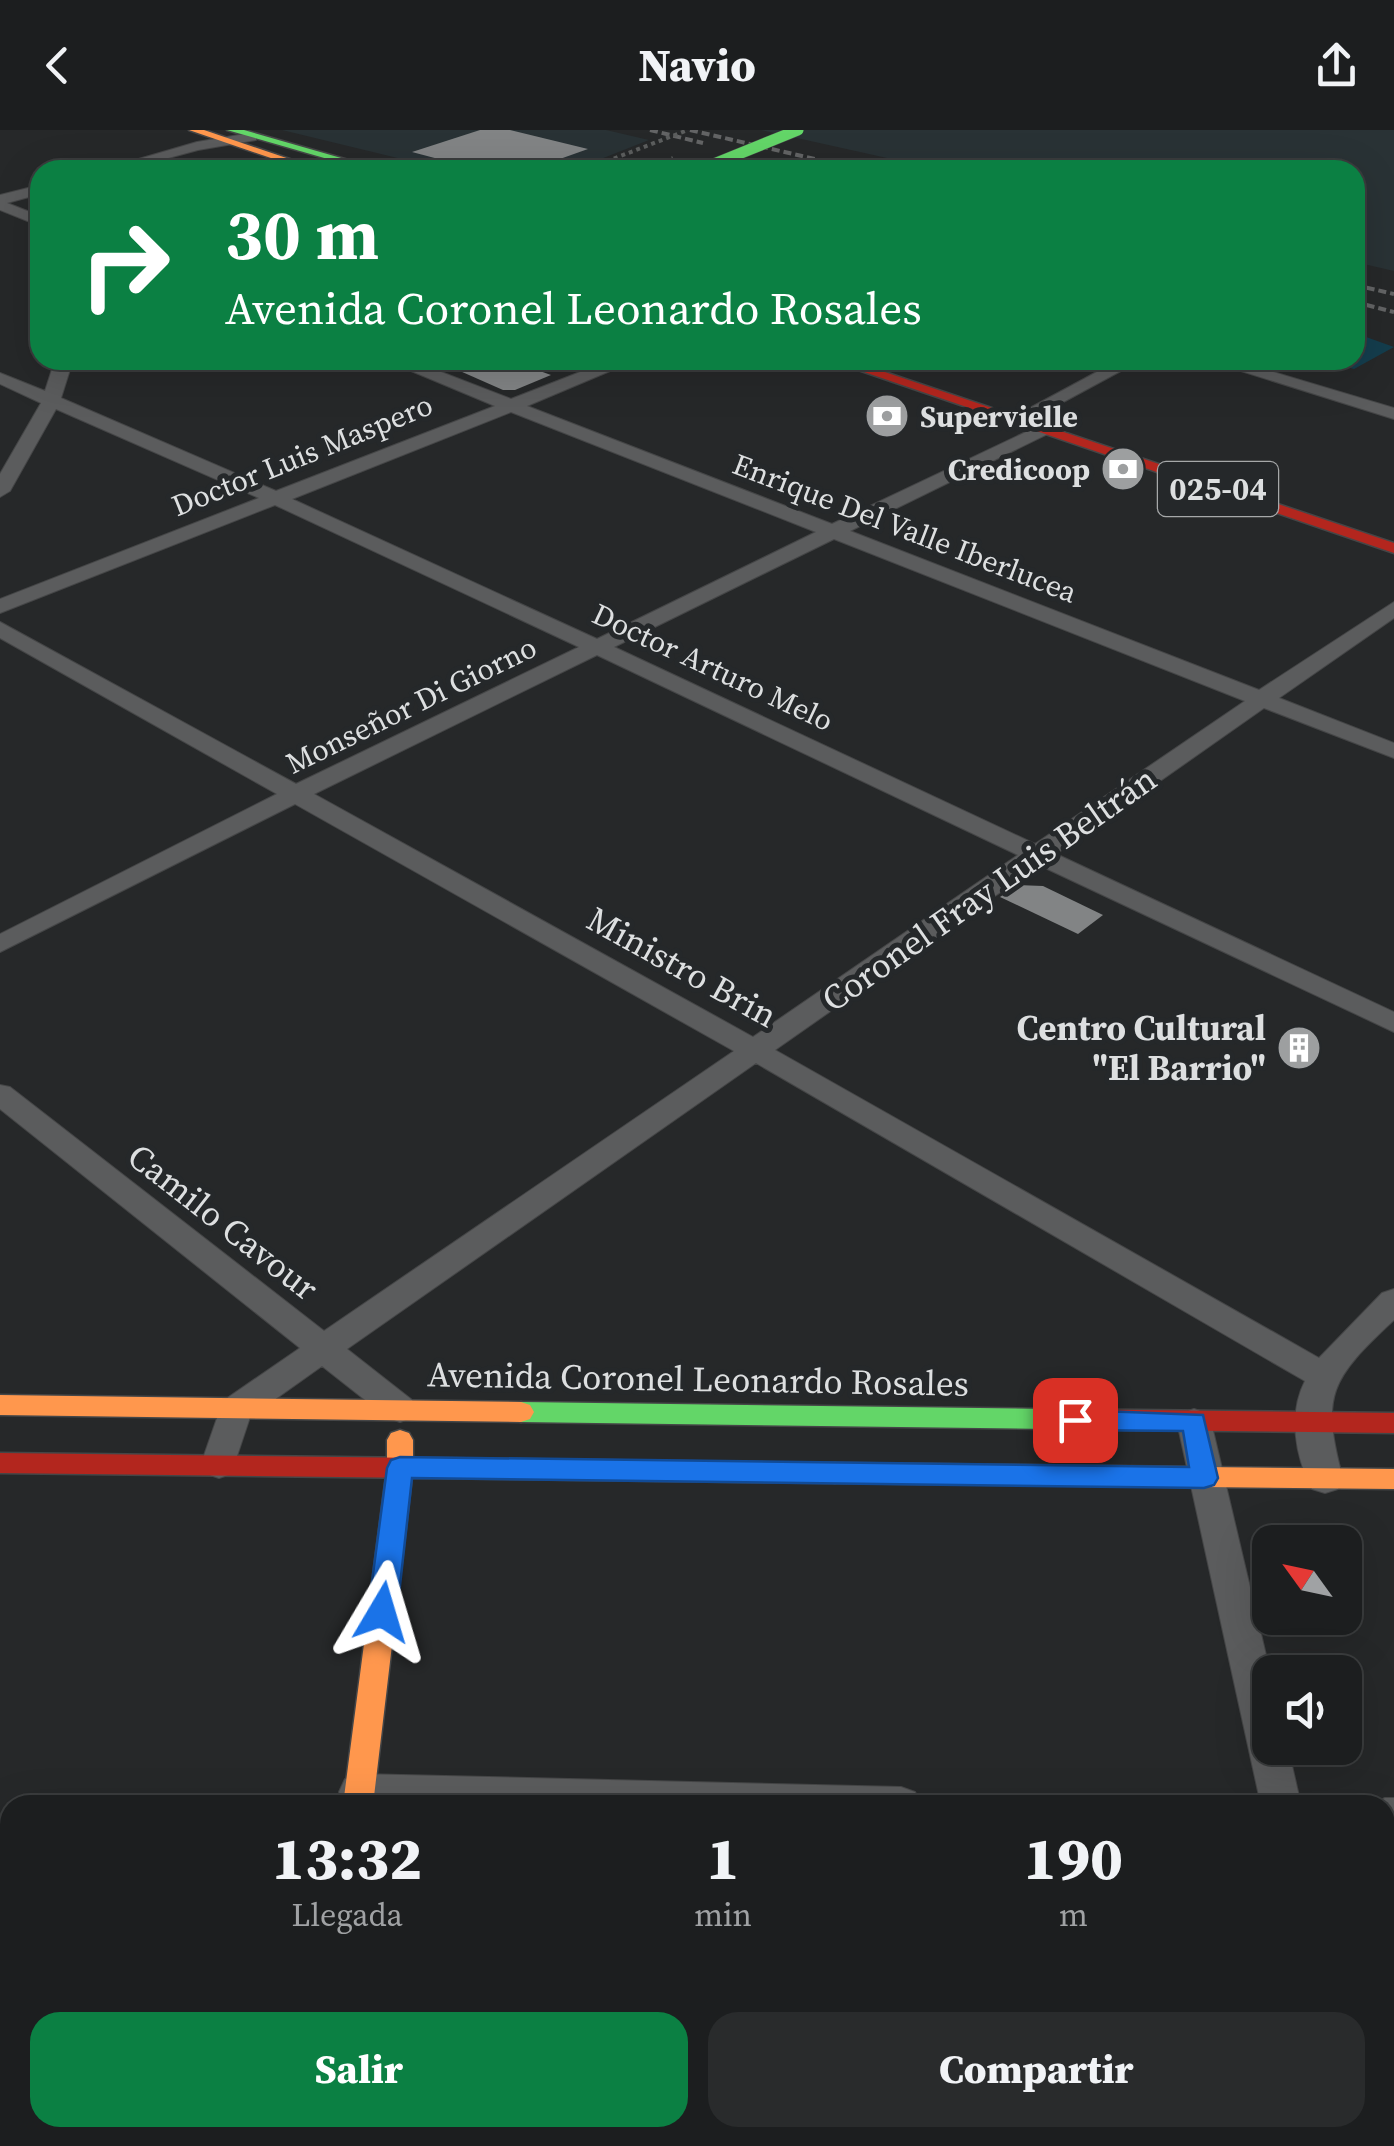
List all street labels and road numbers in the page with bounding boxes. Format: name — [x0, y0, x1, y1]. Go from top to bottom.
street label: Doctor Luis Maspero — [165, 384, 439, 526]
street label: Enrique Del Valle Iberlucea — [727, 443, 1084, 613]
road number: 025-04 — [1158, 462, 1278, 516]
street label: Doctor Arturo Melo — [586, 593, 840, 741]
street label: Monseñor Di Giorno — [279, 626, 543, 784]
street label: Coronel Fray Luis Beltrán — [812, 755, 1166, 1023]
street label: Ministro Brin — [578, 895, 786, 1039]
street label: Camilo Cavour — [118, 1132, 328, 1312]
street label: Avenida Coronel Leonardo Rosales — [427, 1350, 969, 1408]

